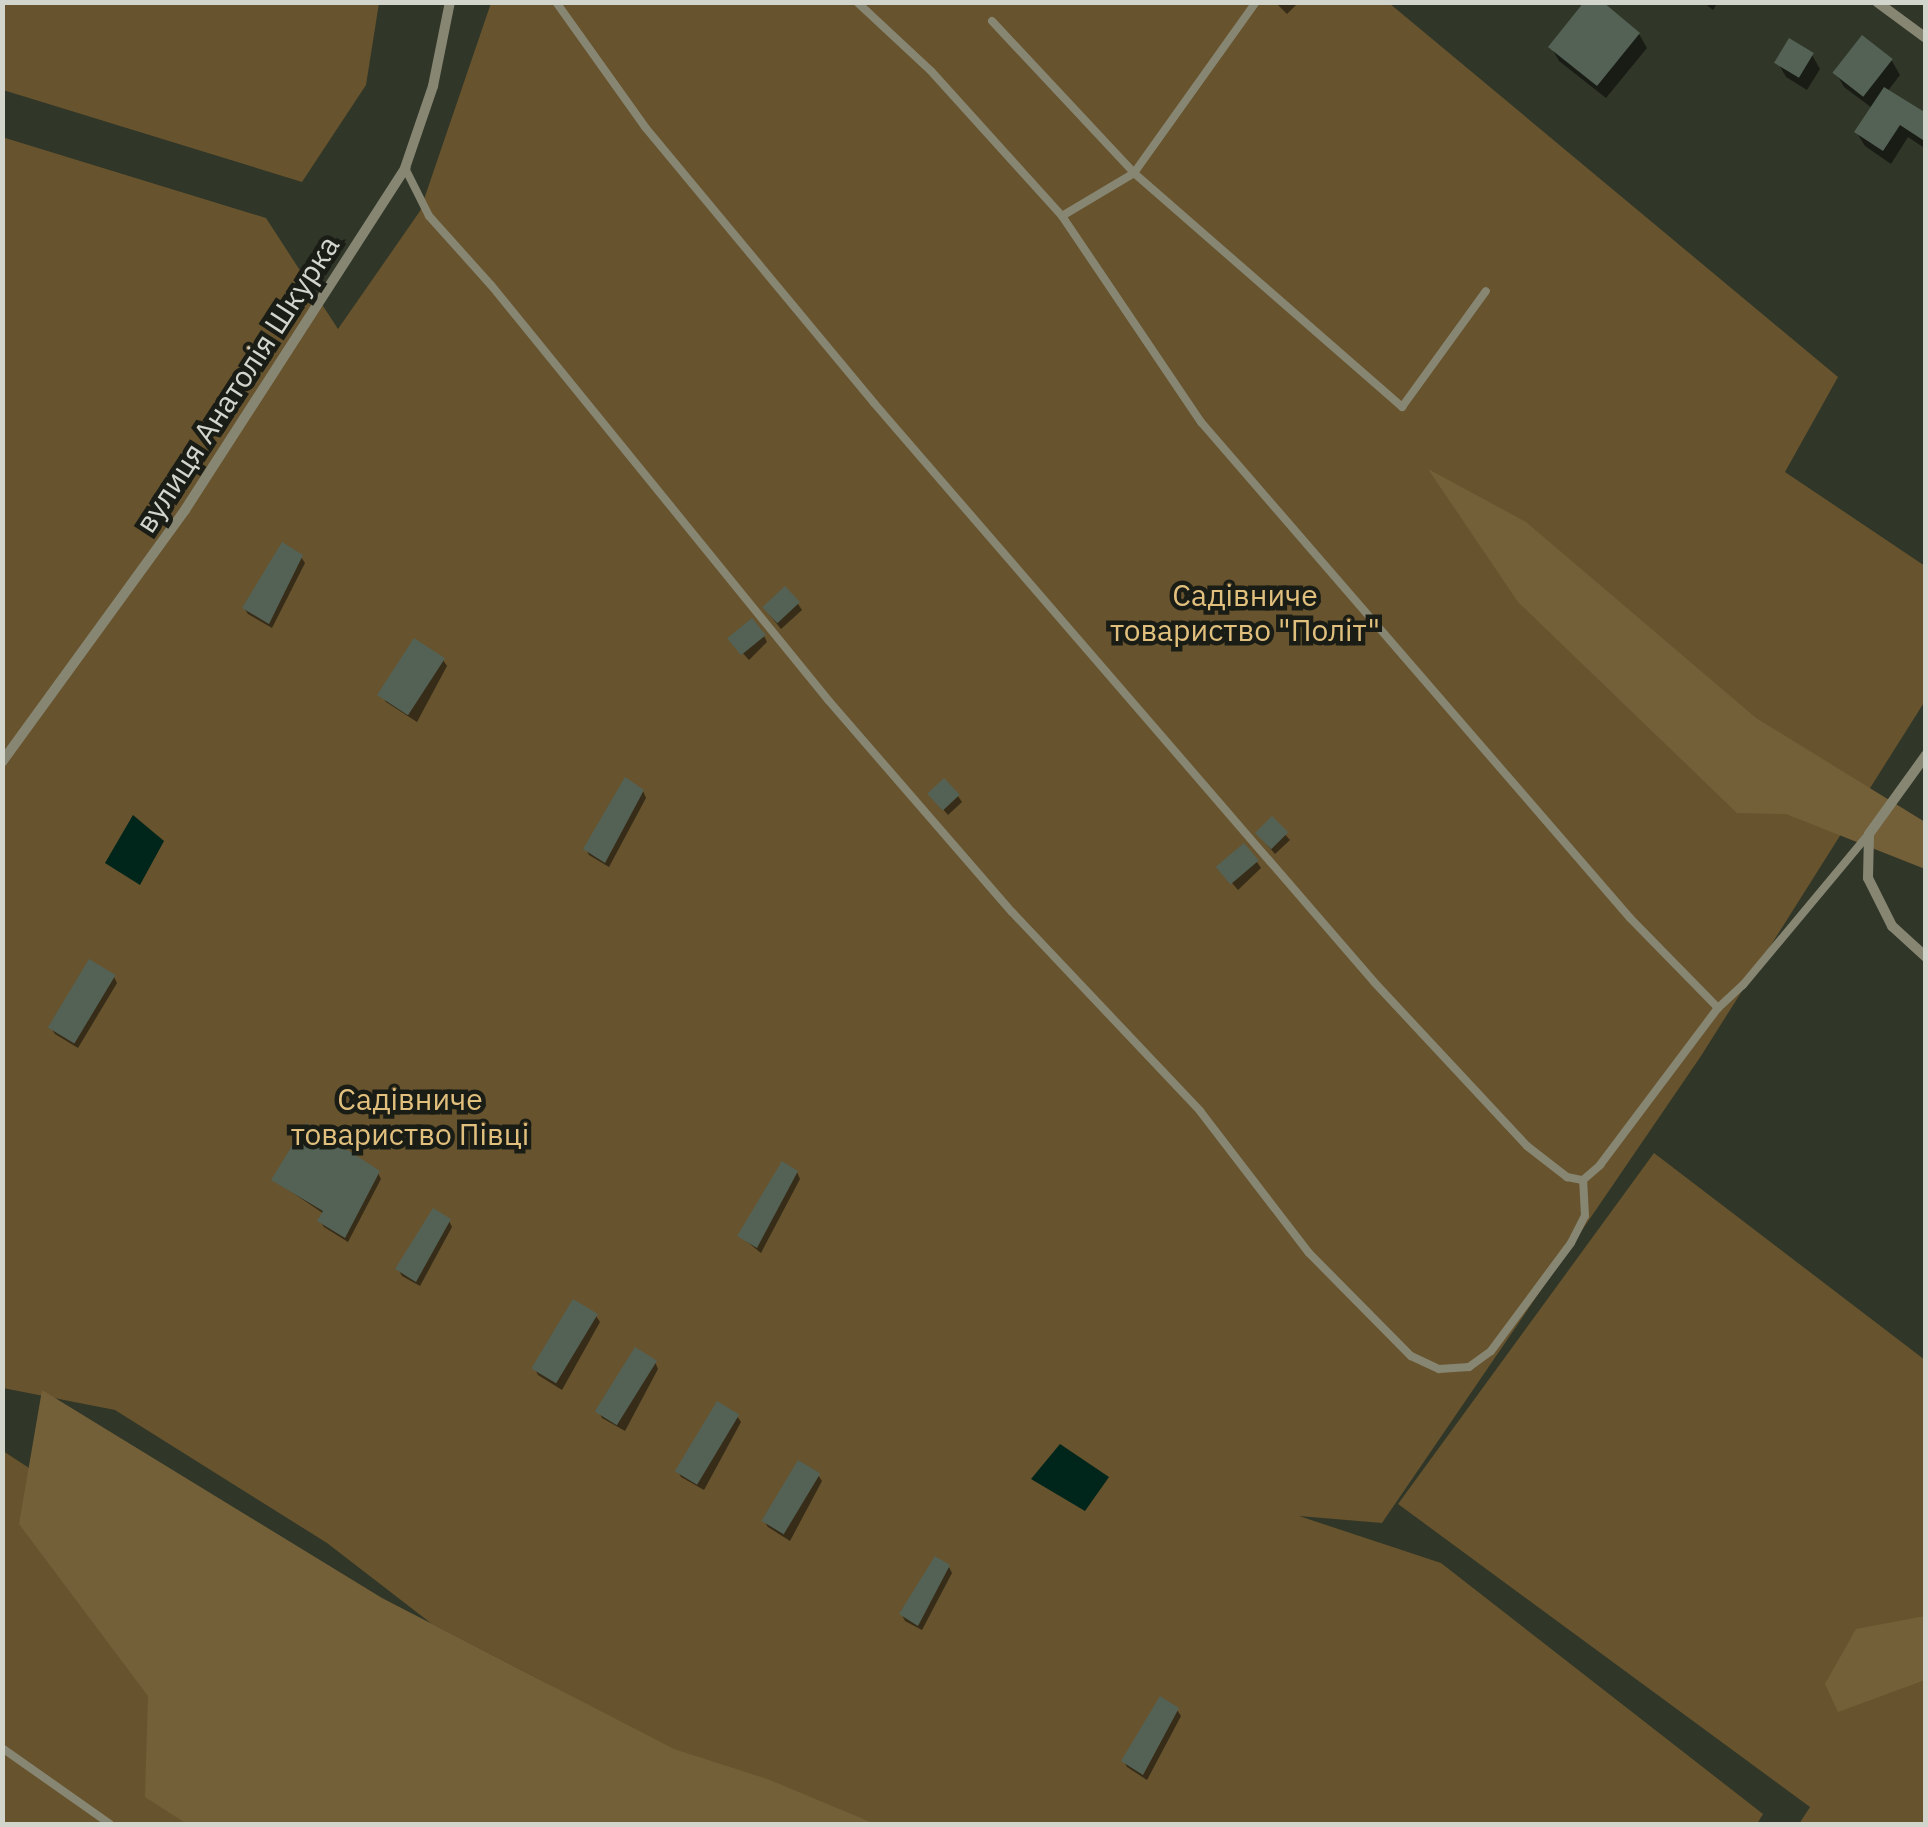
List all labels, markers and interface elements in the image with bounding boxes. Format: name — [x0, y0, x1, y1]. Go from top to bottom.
street label: вулиця Анатолія Шкурка — [127, 229, 347, 539]
park label: Садівниче товариство "Політ" — [1110, 577, 1380, 648]
park label: Садівниче товариство Півці — [291, 1081, 529, 1152]

